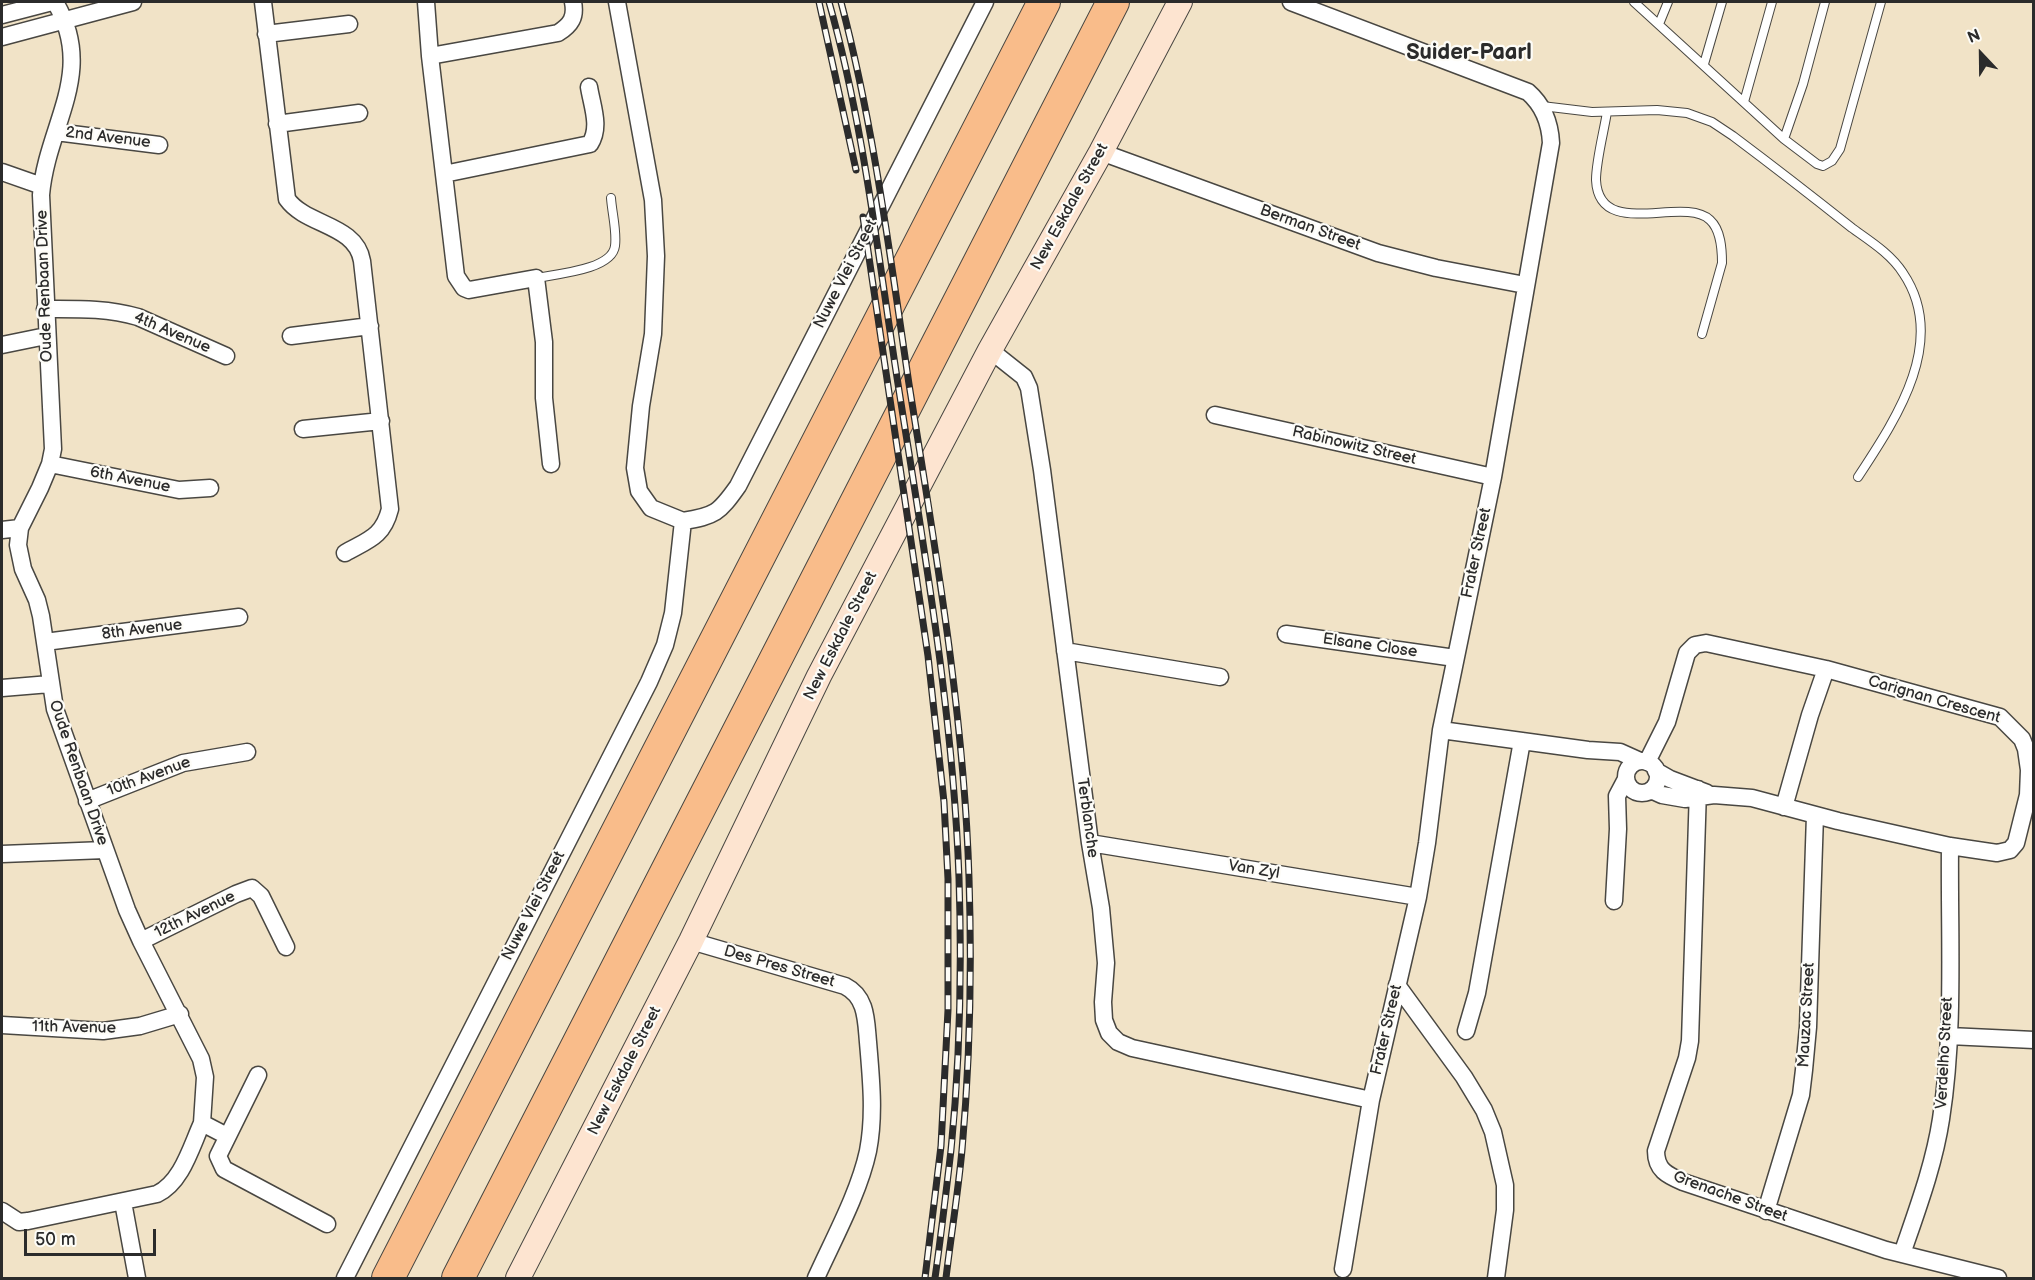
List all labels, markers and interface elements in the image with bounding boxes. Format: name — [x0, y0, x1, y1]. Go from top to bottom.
north arrow — [1951, 24, 2011, 84]
text: N — [1965, 26, 1983, 48]
district label: Suider-Paarl — [1406, 40, 1532, 66]
street label: 2nd Avenue — [64, 123, 152, 153]
street label: New Eskdale Street — [1027, 140, 1113, 274]
street label: Berman Street — [1257, 201, 1363, 255]
street label: Oude Renbaan Drive — [33, 210, 57, 362]
street label: Nuwe Vlei Street — [810, 216, 882, 332]
street label: 4th Avenue — [131, 308, 213, 358]
street label: Rabinowitz Street — [1290, 422, 1418, 470]
street label: 6th Avenue — [88, 463, 172, 497]
street label: Frater Street — [1458, 506, 1496, 600]
street label: New Eskdale Street — [800, 568, 882, 704]
street label: 8th Avenue — [101, 616, 183, 644]
street label: Elsane Close — [1322, 630, 1418, 662]
street label: Carignan Crescent — [1866, 672, 2002, 728]
street label: Oude Renbaan Drive — [44, 698, 112, 848]
street label: 10th Avenue — [105, 753, 193, 801]
street label: Terblanche — [1072, 777, 1102, 859]
street label: Nuwe Vlei Street — [498, 848, 570, 964]
street label: Van Zyl — [1227, 856, 1281, 884]
street label: 12th Avenue — [152, 887, 238, 943]
street label: Des Pres Street — [721, 942, 837, 992]
street label: Mauzac Street — [1795, 962, 1819, 1068]
street label: Frater Street — [1367, 983, 1407, 1077]
street label: Verdelho Street — [1932, 997, 1958, 1109]
street label: New Eskdale Street — [584, 1003, 666, 1139]
street label: 11th Avenue — [32, 1018, 116, 1038]
street label: Grenache Street — [1670, 1167, 1790, 1227]
scale bar — [27, 1217, 159, 1255]
text: 50 m — [35, 1229, 76, 1250]

